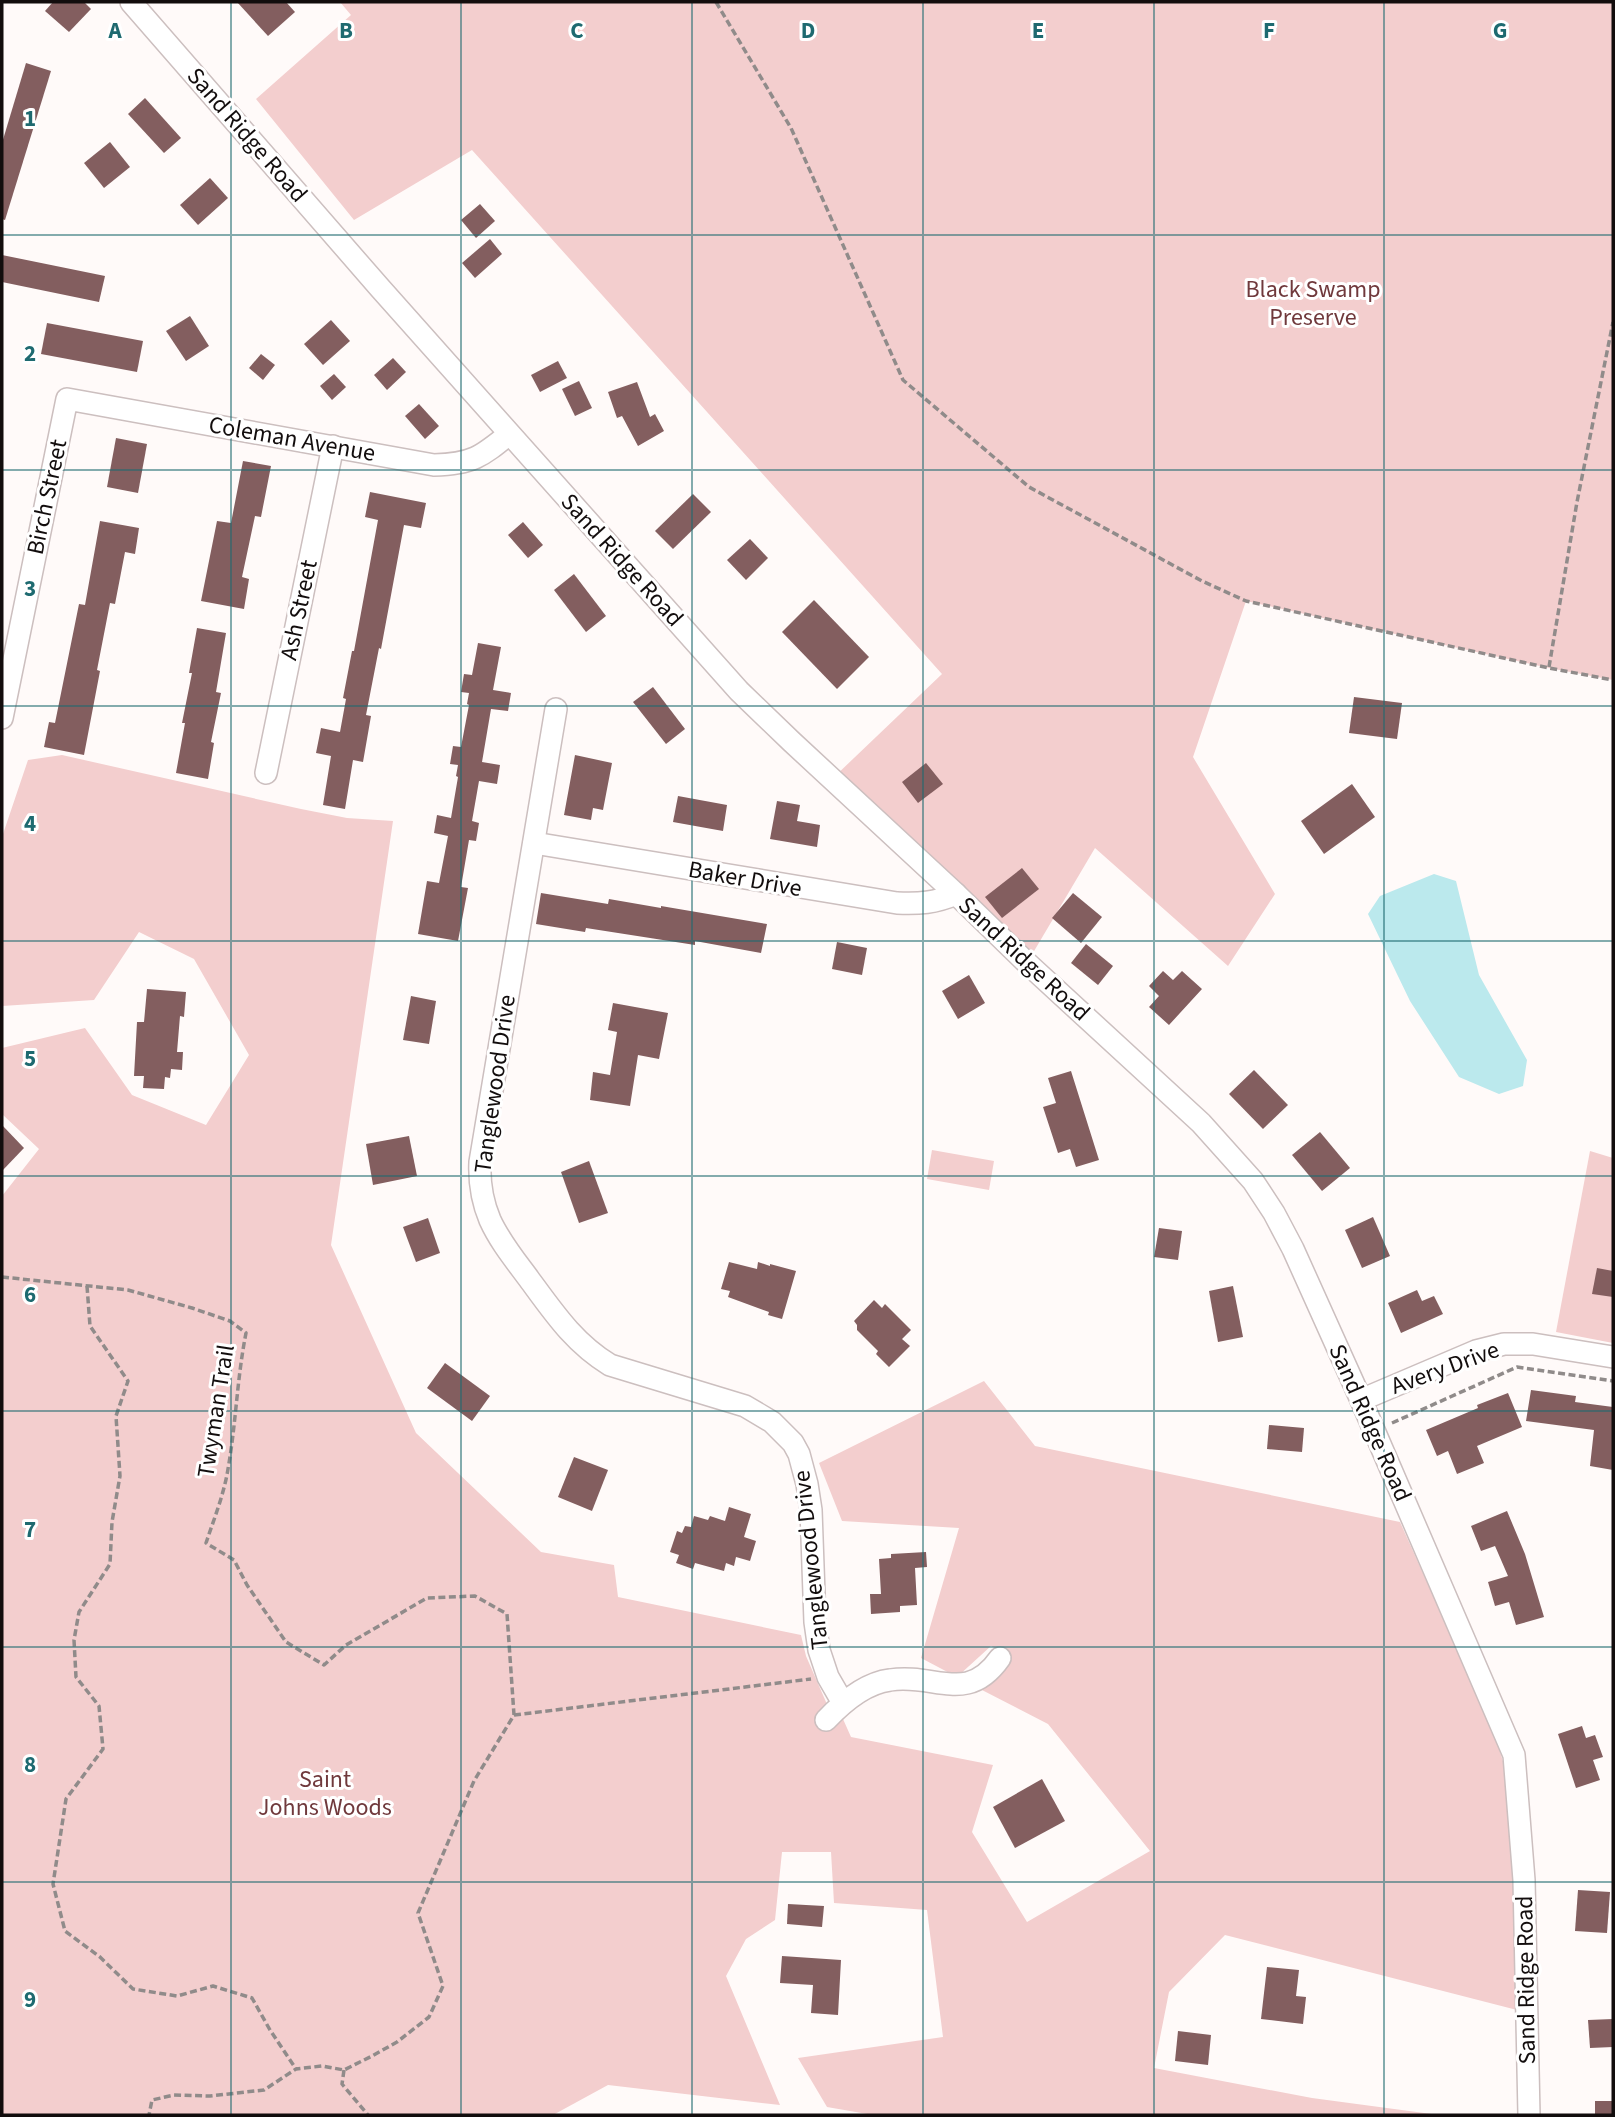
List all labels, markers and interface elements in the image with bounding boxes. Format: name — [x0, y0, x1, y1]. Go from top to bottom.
text: A — [107, 14, 122, 47]
text: B — [339, 14, 353, 47]
text: C — [570, 14, 584, 47]
text: D — [801, 14, 815, 47]
text: E — [1032, 14, 1044, 47]
text: F — [1263, 14, 1275, 47]
text: G — [1493, 14, 1507, 47]
street label: Sand Ridge Road — [178, 60, 316, 210]
text: 1 — [24, 102, 36, 135]
park label: Black Swamp Preserve — [1245, 272, 1381, 335]
text: 2 — [24, 337, 36, 370]
street label: Coleman Avenue — [206, 407, 378, 471]
street label: Birch Street — [18, 436, 76, 558]
street label: Sand Ridge Road — [552, 485, 692, 635]
street label: Ash Street — [271, 557, 327, 663]
text: 3 — [24, 572, 36, 605]
text: 4 — [24, 807, 36, 840]
street label: Baker Drive — [685, 852, 805, 906]
street label: Sand Ridge Road — [950, 889, 1098, 1029]
street label: Tanglewood Drive — [465, 992, 525, 1176]
text: 5 — [24, 1042, 36, 1075]
text: 6 — [24, 1278, 36, 1311]
street label: Avery Drive — [1386, 1332, 1504, 1404]
street label: Sand Ridge Road — [1320, 1339, 1420, 1507]
street label: Twyman Trail — [188, 1342, 244, 1480]
street label: Tanglewood Drive — [784, 1469, 838, 1651]
text: 7 — [24, 1513, 36, 1546]
text: 8 — [24, 1748, 36, 1781]
park label: Saint Johns Woods — [258, 1762, 392, 1825]
street label: Sand Ridge Road — [1507, 1895, 1545, 2065]
text: 9 — [24, 1983, 36, 2016]

